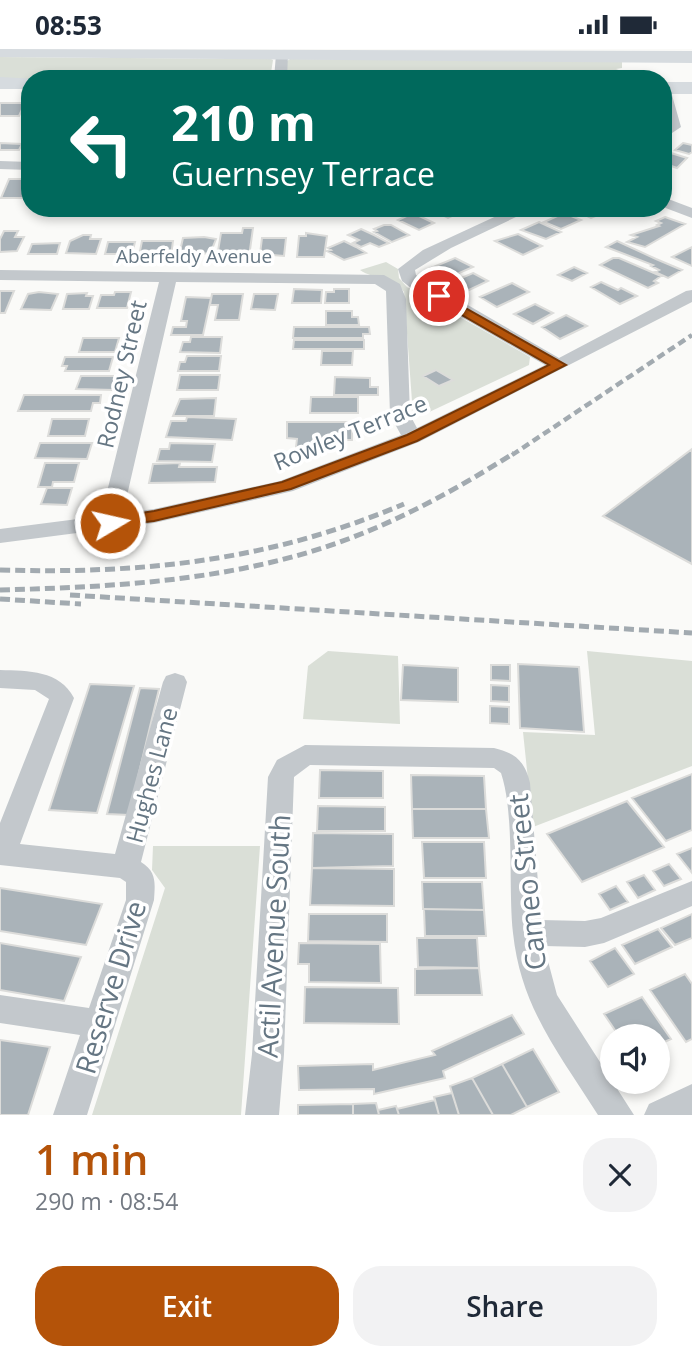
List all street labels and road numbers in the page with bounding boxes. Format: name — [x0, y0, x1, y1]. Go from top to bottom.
street label: Aberfeldy Avenue — [116, 243, 272, 269]
street label: Rodney Street — [88, 297, 154, 451]
street label: Rowley Terrace — [268, 387, 432, 477]
street label: Hughes Lane — [118, 704, 184, 846]
street label: Cameo Street — [498, 792, 554, 972]
street label: Actil Avenue South — [248, 813, 298, 1059]
street label: Reserve Drive — [66, 896, 154, 1078]

